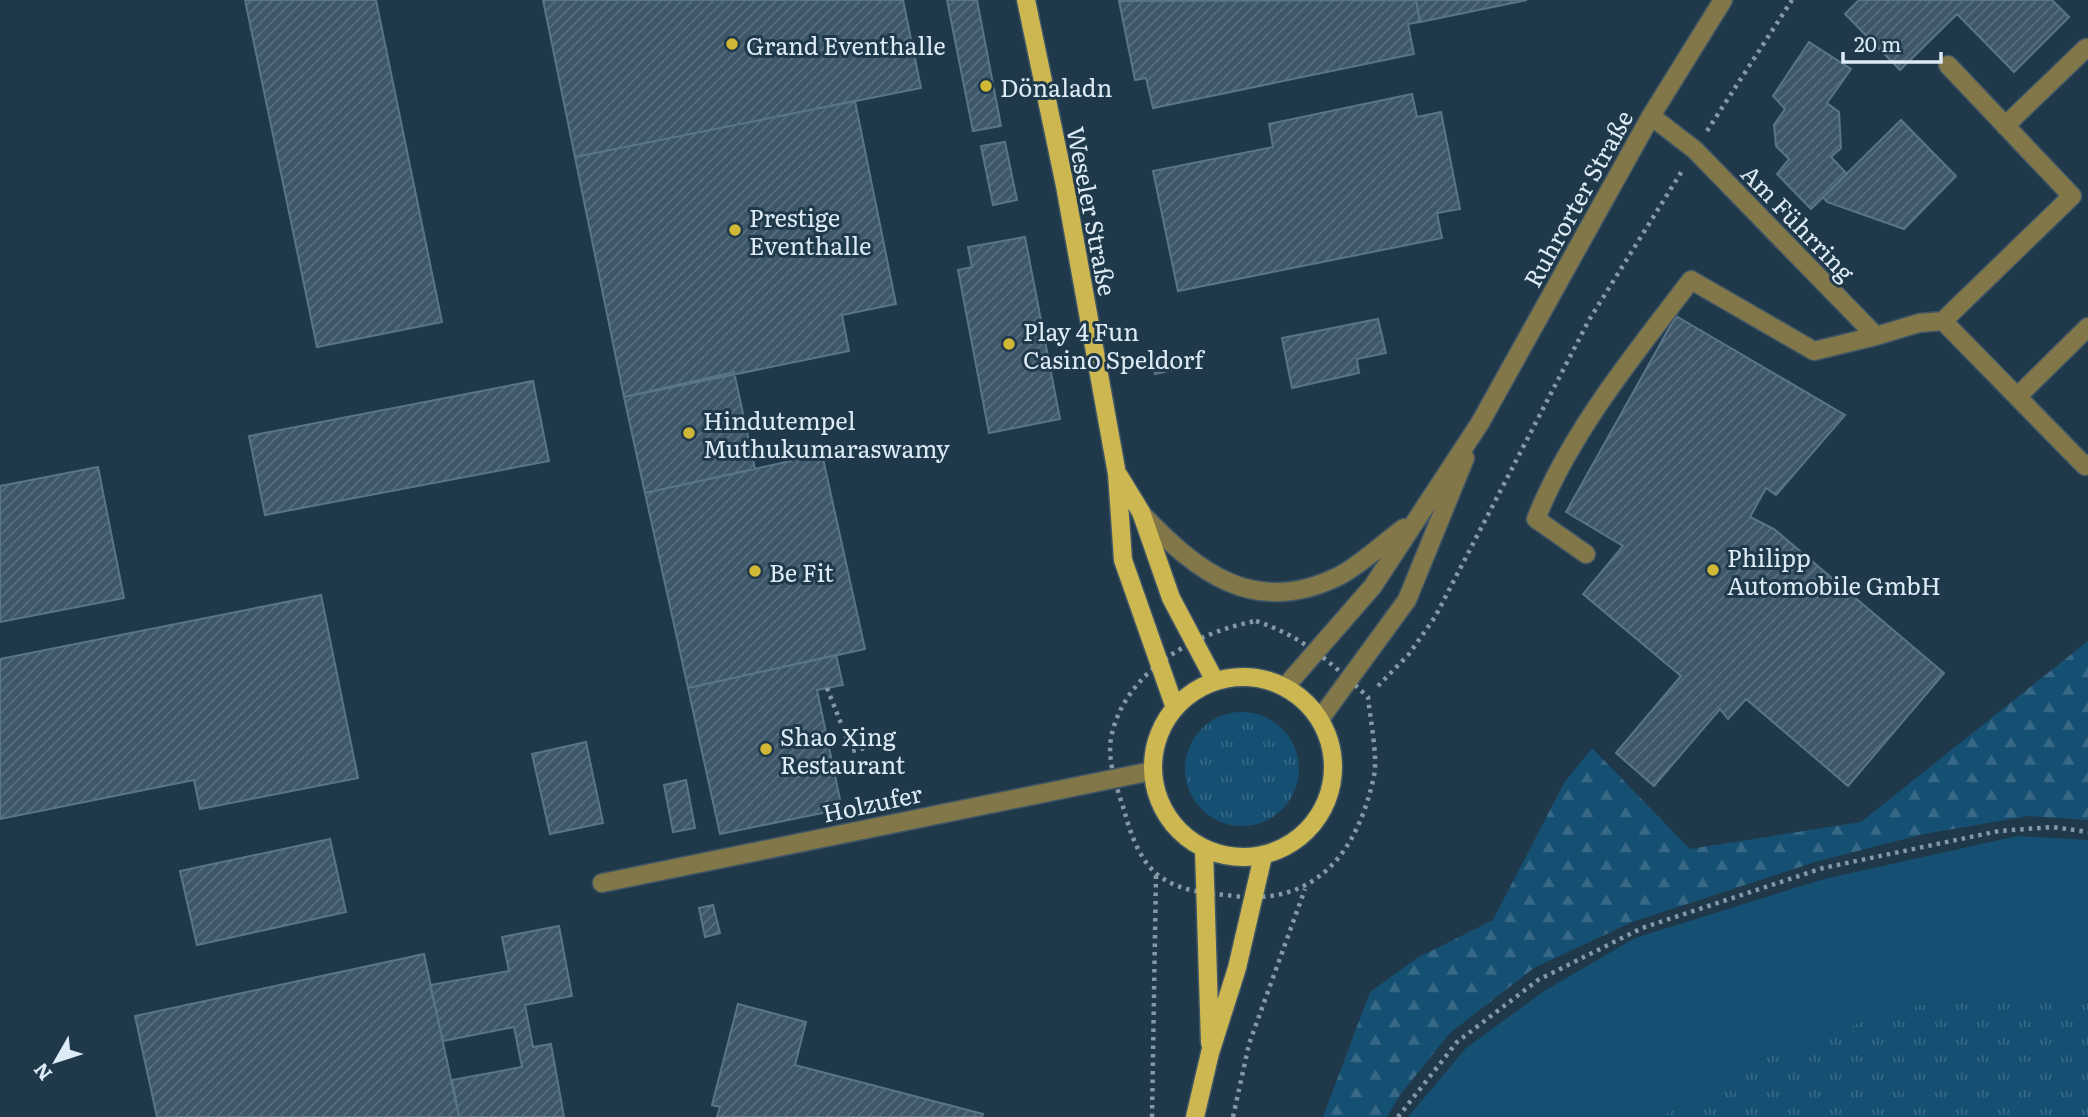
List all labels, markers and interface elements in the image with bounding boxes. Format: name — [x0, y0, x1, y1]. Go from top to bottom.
scale bar — [1843, 21, 1941, 65]
place label: Grand Eventhalle — [746, 27, 946, 62]
text: 20 m — [1854, 27, 1901, 58]
marker: Grand Eventhalle — [724, 36, 740, 52]
place label: Dönaladn — [1000, 69, 1112, 104]
marker: Dönaladn — [978, 78, 994, 94]
street label: Ruhrorter Straße — [1514, 103, 1640, 293]
street label: Weseler Straße — [1059, 123, 1127, 299]
street label: Am Führring — [1734, 156, 1864, 289]
place label: Prestige Eventhalle — [749, 199, 872, 262]
marker: Prestige Eventhalle — [727, 222, 743, 238]
place label: Play 4 Fun Casino Speldorf — [1023, 313, 1205, 376]
marker: Play 4 Fun Casino Speldorf — [1001, 336, 1017, 352]
place label: Hindutempel Muthukumaraswamy — [703, 402, 950, 465]
marker: Hindutempel Muthukumaraswamy — [681, 425, 697, 441]
place label: Philipp Automobile GmbH — [1727, 539, 1941, 602]
place label: Be Fit — [769, 554, 834, 589]
marker: Philipp Automobile GmbH — [1705, 562, 1721, 578]
marker: Be Fit — [747, 563, 763, 579]
place label: Shao Xing Restaurant — [780, 718, 906, 781]
marker: Shao Xing Restaurant — [758, 741, 774, 757]
street label: Holzufer — [819, 774, 926, 830]
north arrow — [21, 1026, 91, 1096]
text: N — [26, 1057, 58, 1087]

